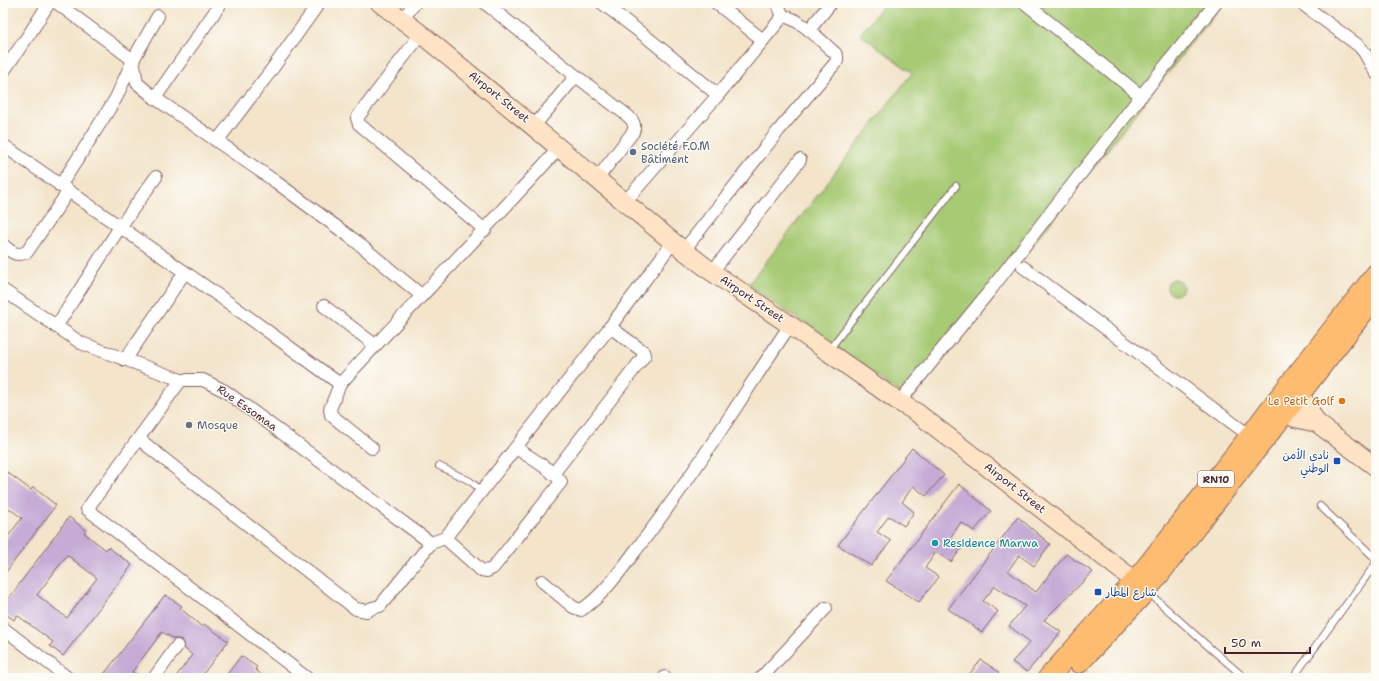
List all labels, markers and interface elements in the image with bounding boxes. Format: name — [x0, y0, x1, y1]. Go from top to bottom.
street label: Airport Street — [465, 68, 533, 126]
place label: Société F.O.M Bâtiment — [641, 139, 710, 167]
marker: Société F.O.M Bâtiment — [628, 147, 638, 157]
street label: Airport Street — [717, 272, 787, 326]
street label: Rue Essomaa — [214, 382, 280, 434]
place label: Le Petit Golf — [1268, 394, 1335, 409]
marker: Le Petit Golf — [1337, 396, 1347, 406]
place label: Mosque — [197, 418, 238, 433]
marker: Mosque — [184, 420, 194, 430]
place label: نادي الأمن الوطني — [1282, 448, 1329, 479]
marker: نادي الأمن الوطني — [1332, 456, 1342, 466]
street label: Airport Street — [981, 459, 1049, 517]
road number: RN10 — [1198, 471, 1234, 487]
place label: Residence Marwa — [943, 536, 1038, 551]
marker: Residence Marwa — [930, 538, 940, 548]
place label: شارع المطار — [1105, 585, 1157, 601]
marker: شارع المطار — [1093, 587, 1103, 597]
scale bar — [1225, 629, 1310, 655]
text: 50 m — [1231, 635, 1261, 651]

